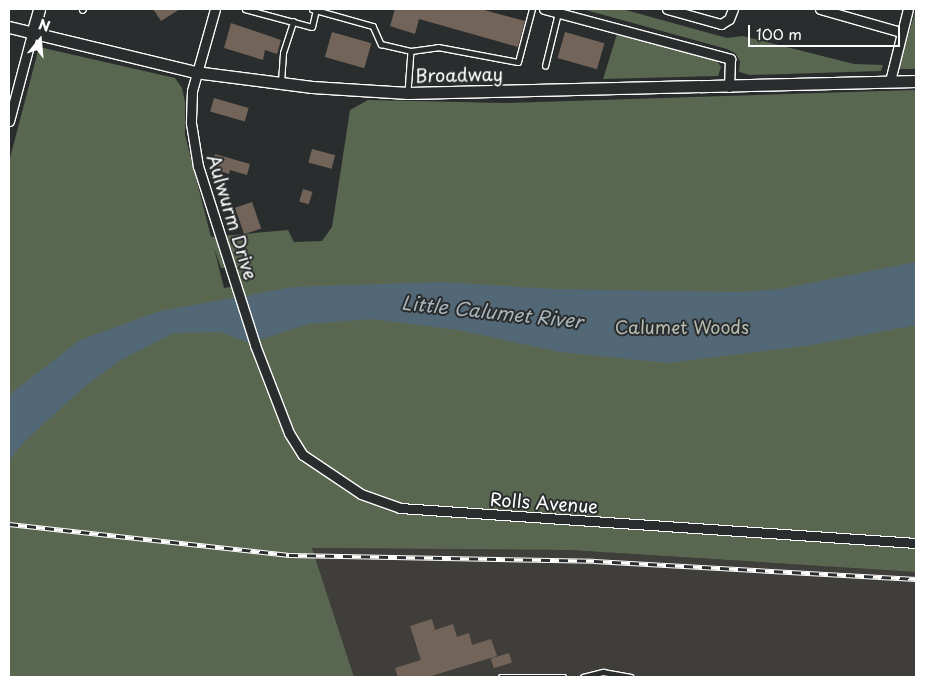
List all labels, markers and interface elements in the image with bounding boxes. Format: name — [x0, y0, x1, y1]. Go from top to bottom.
text: N — [36, 14, 53, 37]
north arrow — [15, 15, 65, 65]
scale bar — [750, 15, 902, 47]
text: 100 m — [756, 22, 802, 45]
street label: Broadway — [415, 63, 503, 87]
street label: Aulwurm Drive — [203, 151, 261, 283]
water label: Little Calumet River — [400, 291, 584, 333]
park label: Calumet Woods — [614, 316, 750, 338]
street label: Rolls Avenue — [490, 488, 598, 518]

